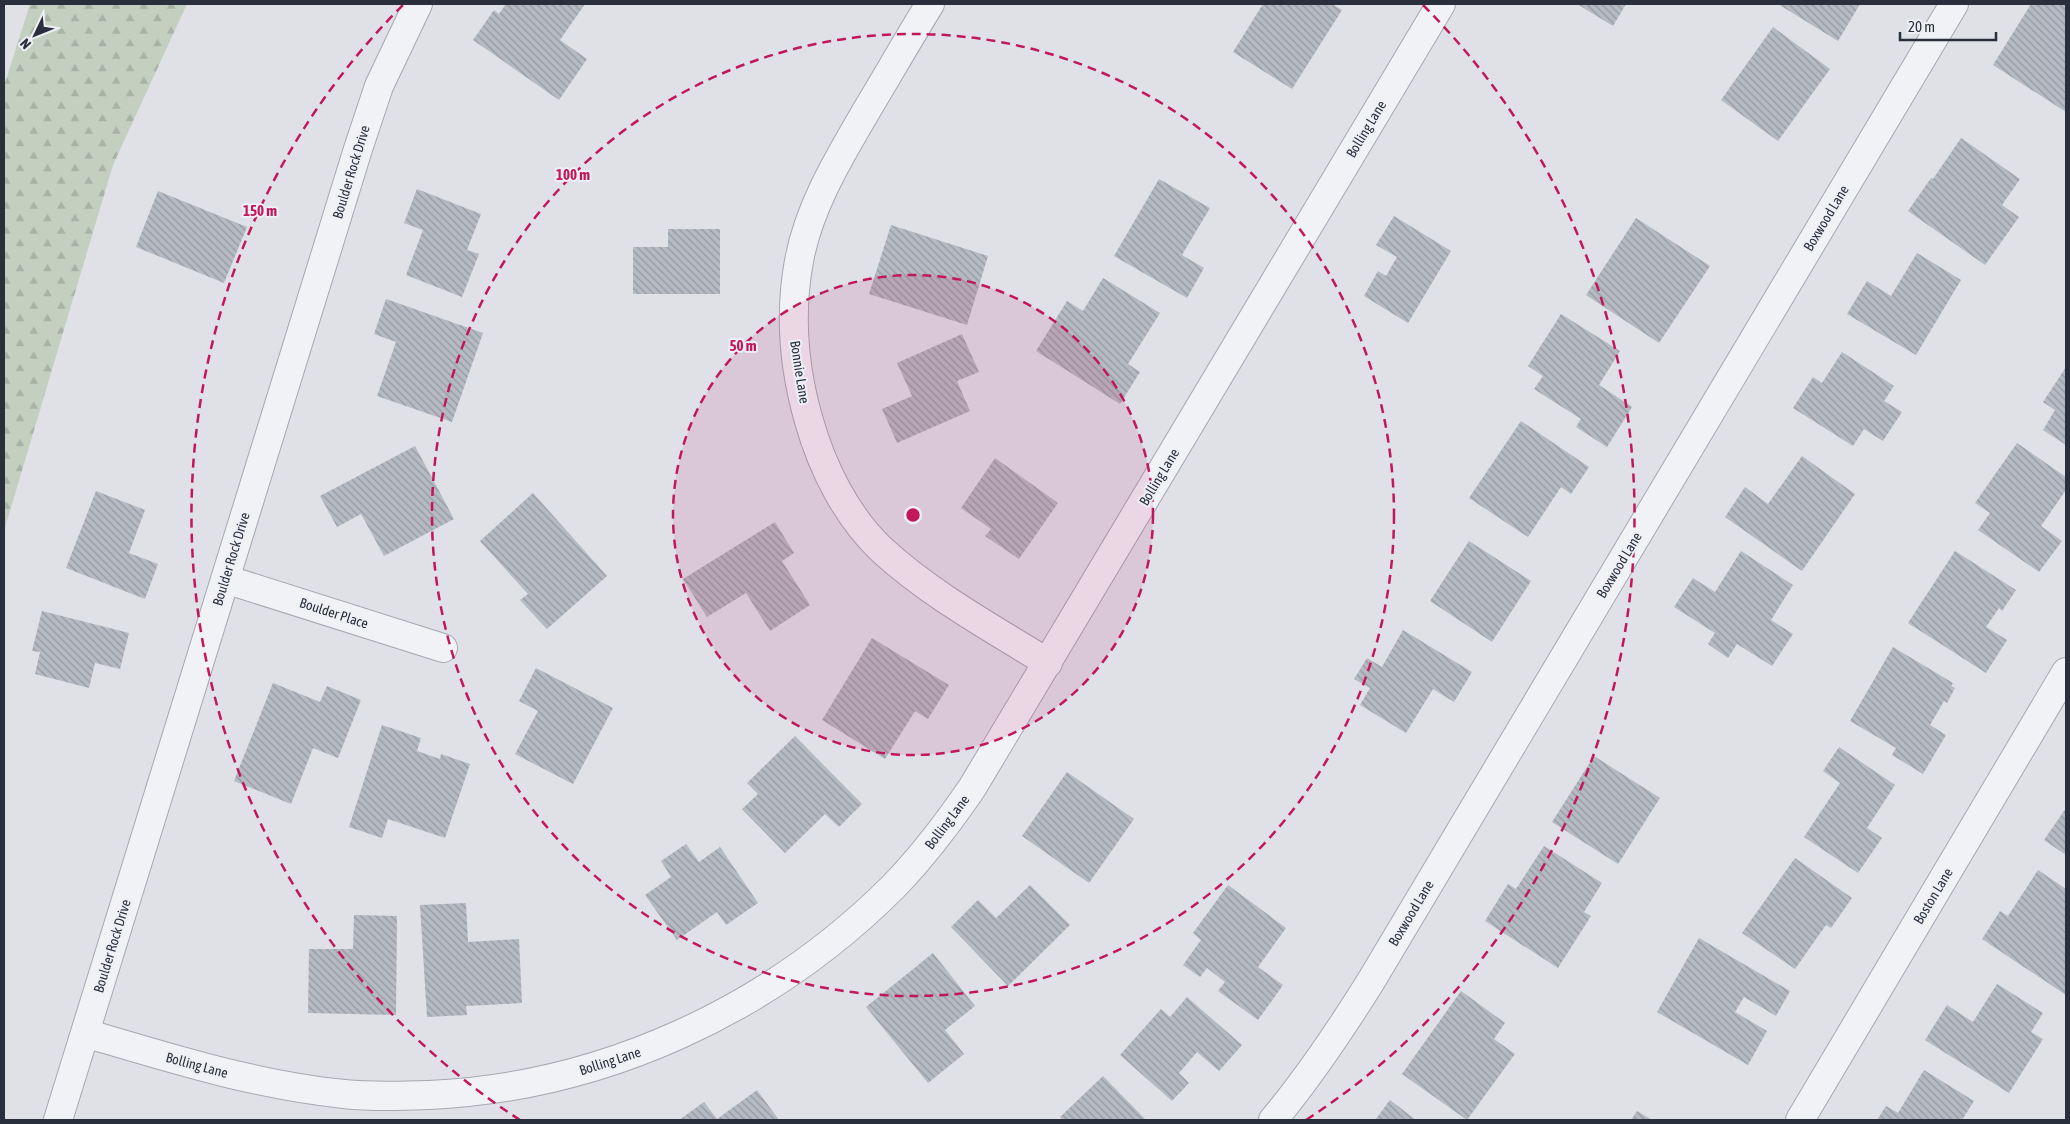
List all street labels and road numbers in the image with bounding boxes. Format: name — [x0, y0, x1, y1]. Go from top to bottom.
street label: Bolling Lane — [1343, 98, 1389, 160]
street label: Boulder Rock Drive — [329, 123, 373, 221]
street label: Boxwood Lane — [1800, 182, 1852, 254]
street label: Bonnie Lane — [787, 339, 813, 405]
street label: Bolling Lane — [1136, 446, 1182, 508]
street label: Boulder Rock Drive — [209, 510, 253, 608]
street label: Boxwood Lane — [1593, 529, 1645, 601]
street label: Boulder Place — [298, 594, 370, 632]
street label: Bolling Lane — [921, 792, 973, 852]
street label: Boston Lane — [1910, 865, 1956, 927]
street label: Boxwood Lane — [1385, 877, 1437, 949]
street label: Boulder Rock Drive — [90, 897, 134, 995]
street label: Bolling Lane — [577, 1044, 643, 1078]
street label: Bolling Lane — [164, 1049, 230, 1081]

